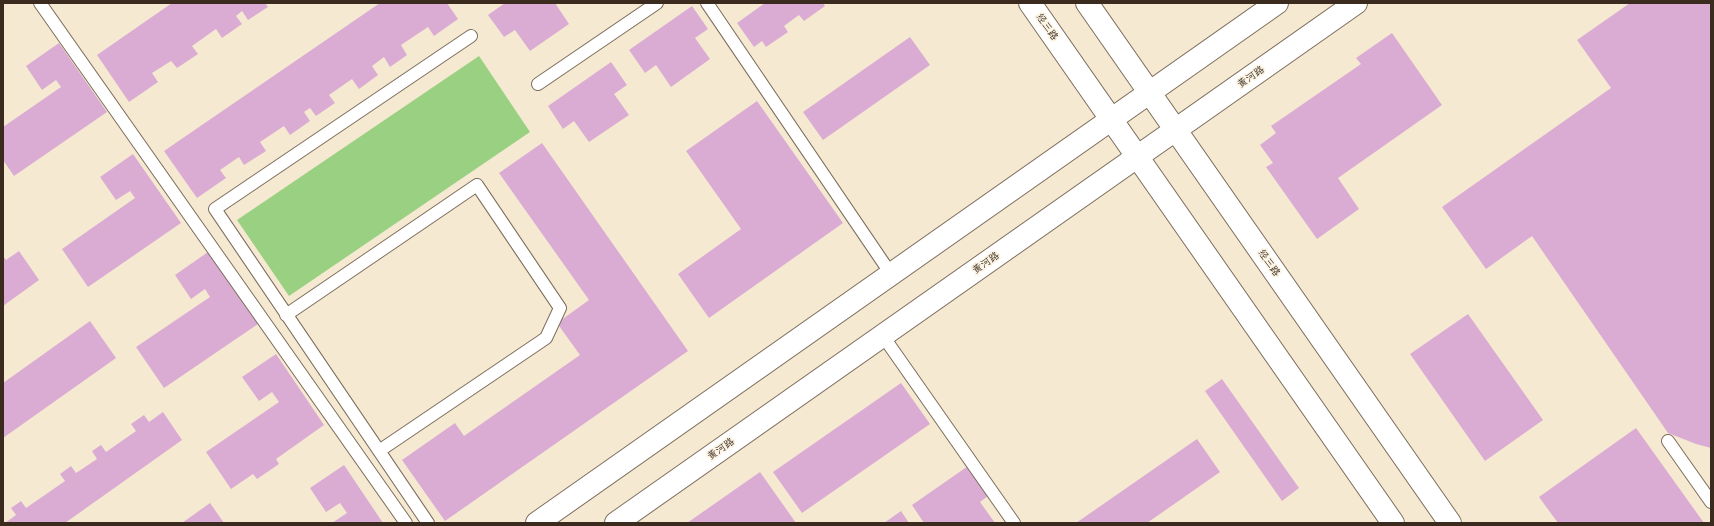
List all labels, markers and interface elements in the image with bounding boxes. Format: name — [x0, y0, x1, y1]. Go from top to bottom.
street label: 经三路 — [1033, 11, 1061, 43]
street label: 黄河路 — [1235, 63, 1267, 91]
street label: 经三路 — [1255, 247, 1283, 279]
street label: 黄河路 — [970, 249, 1002, 277]
street label: 黄河路 — [705, 435, 737, 463]

